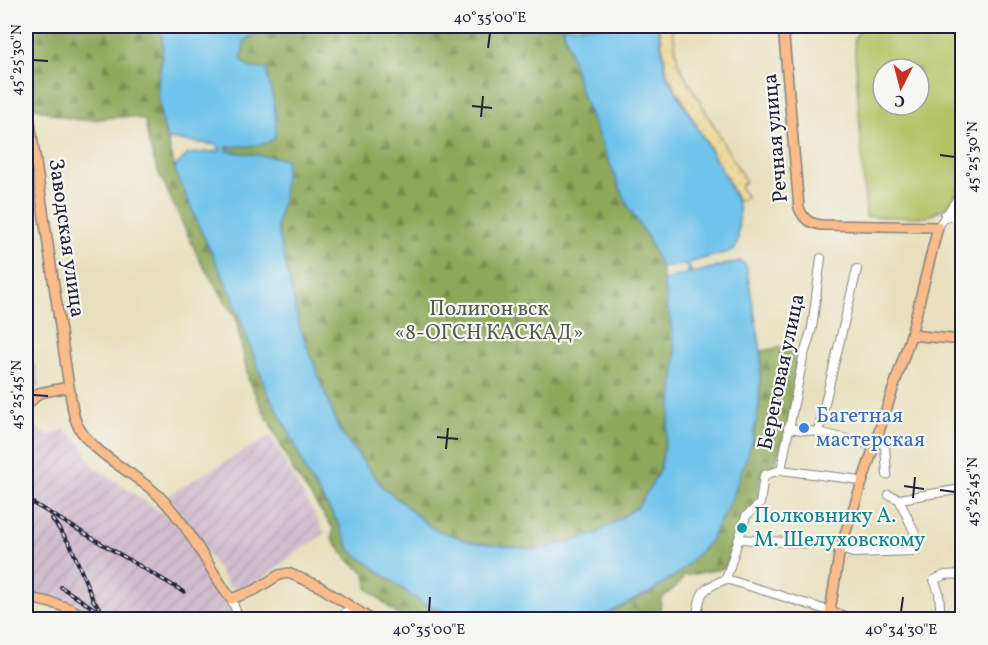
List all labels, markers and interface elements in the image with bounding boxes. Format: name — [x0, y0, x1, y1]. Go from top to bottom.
text: 40°35'00"E — [454, 8, 526, 29]
text: 45°25'30"N — [7, 24, 28, 96]
north arrow — [871, 57, 931, 117]
street label: Речная улица — [756, 72, 796, 204]
text: С — [893, 88, 906, 111]
text: 45°25'30"N — [963, 121, 984, 193]
street label: Заводская улица — [40, 157, 92, 319]
street label: Береговая улица — [751, 291, 813, 453]
park label: Полигон вск «8-ОГСН КАСКАД» — [395, 295, 583, 348]
text: 45°25'45"N — [7, 360, 28, 430]
place label: Багетная мастерская — [816, 402, 925, 455]
marker: Багетная мастерская — [797, 421, 811, 435]
text: 45°25'45"N — [963, 457, 984, 527]
place label: Полковнику А. М. Шелуховскому — [754, 502, 926, 555]
marker: Полковнику А. М. Шелуховскому — [735, 521, 749, 535]
text: 40°35'00"E — [393, 620, 465, 641]
text: 40°34'30"E — [865, 620, 937, 641]

